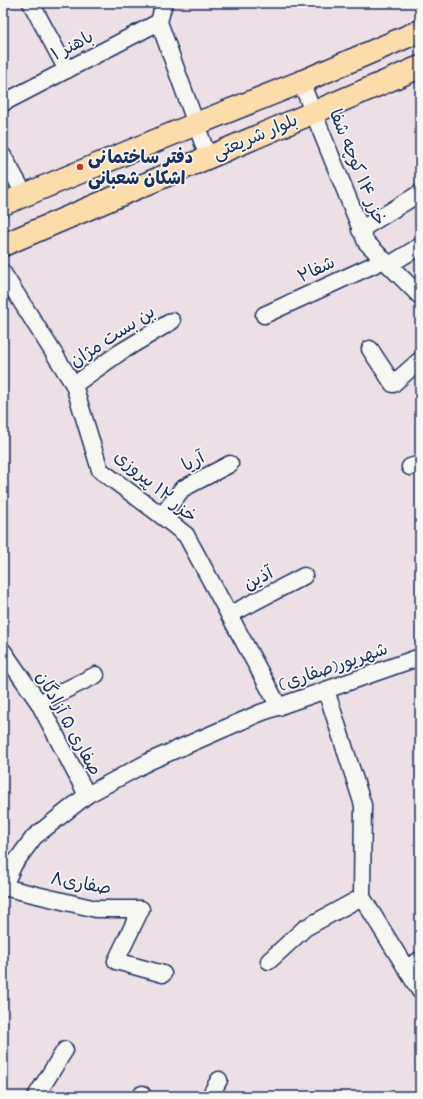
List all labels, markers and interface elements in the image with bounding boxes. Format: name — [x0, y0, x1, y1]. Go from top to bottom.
street label: باهنر ۱ — [47, 25, 99, 69]
street label: خزر ۱۴ کوچه شفا — [321, 106, 391, 230]
street label: بلوار شریعتی — [209, 108, 302, 167]
place label: دفتر ساختمانی اشکان شعبانی — [88, 146, 193, 193]
marker: دفتر ساختمانی اشکان شعبانی — [75, 162, 85, 172]
street label: شفا۲ — [294, 251, 340, 291]
street label: بن بست مژان — [65, 300, 161, 375]
street label: خزر ۱۲ پیروزی — [108, 445, 202, 530]
street label: آریا — [178, 445, 211, 480]
street label: آذین — [239, 561, 280, 598]
street label: شهریور(صفاری) — [276, 637, 392, 699]
street label: صفاری ۵ آزادگان — [28, 667, 107, 781]
street label: صفاری۸ — [48, 867, 113, 903]

